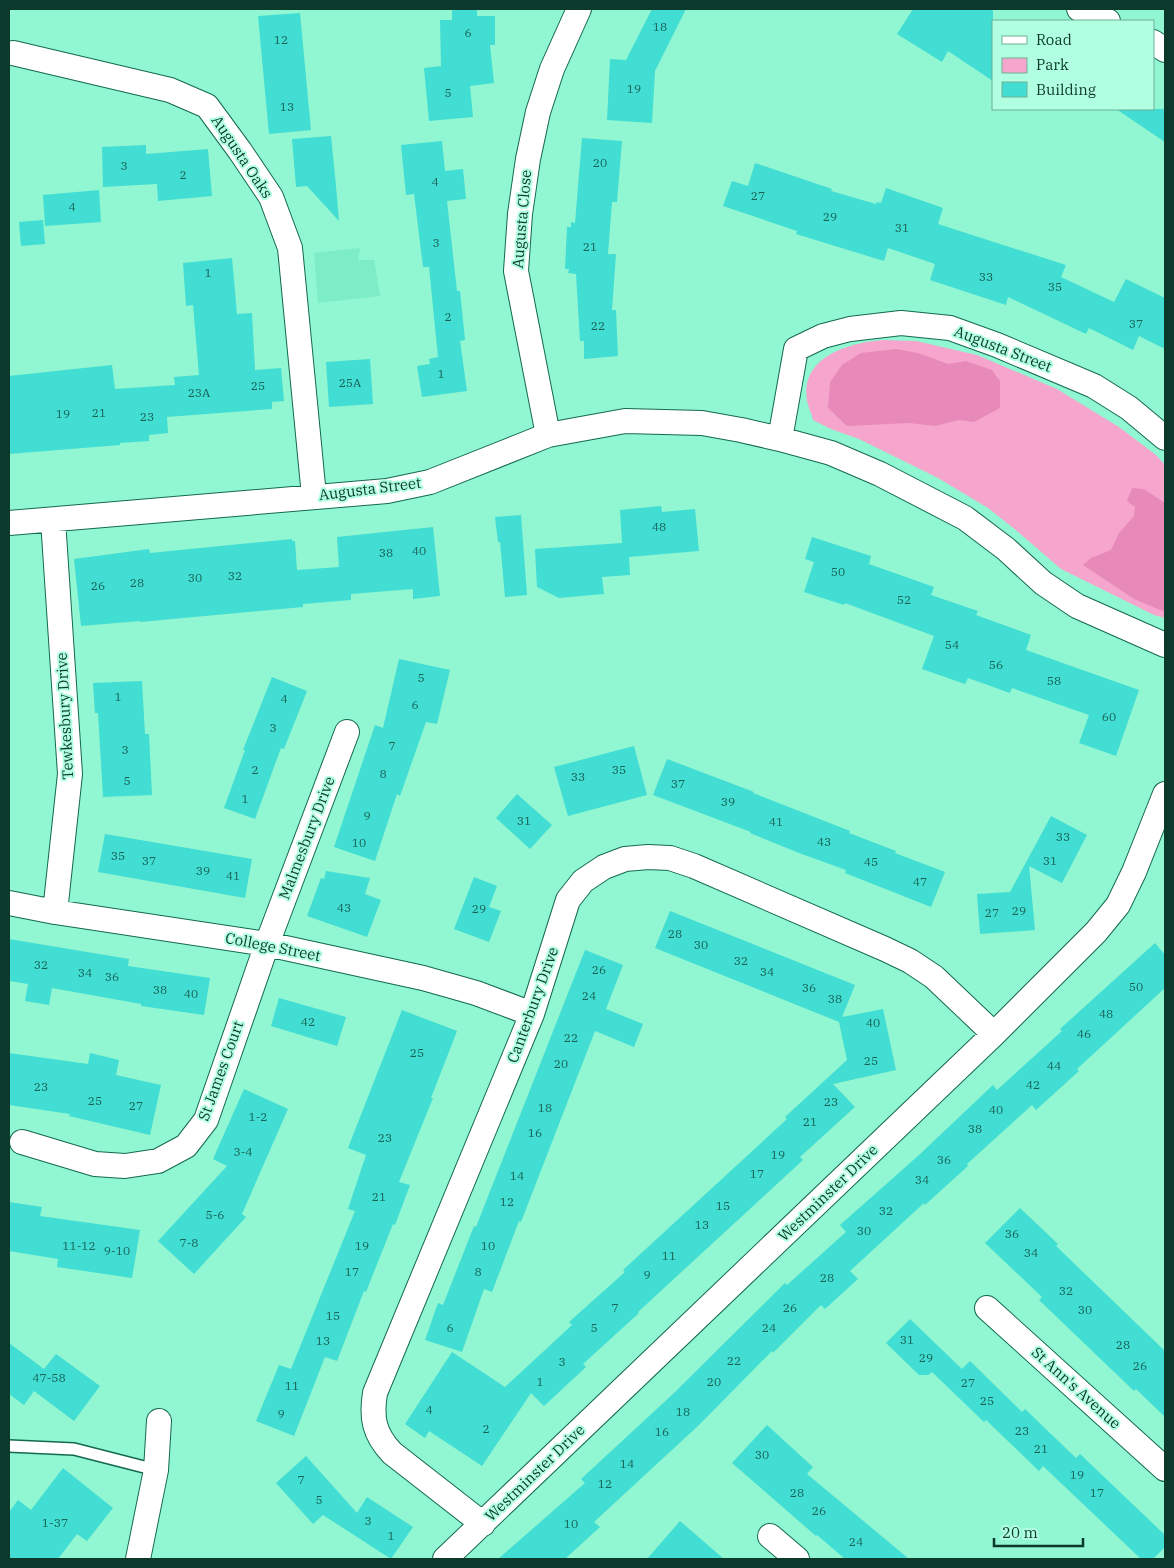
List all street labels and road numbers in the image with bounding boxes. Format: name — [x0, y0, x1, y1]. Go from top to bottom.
street label: Augusta Oaks — [208, 112, 277, 202]
street label: Augusta Close — [508, 169, 535, 269]
street label: Augusta Street — [952, 321, 1055, 376]
street label: Augusta Street — [318, 473, 422, 504]
street label: Tewkesbury Drive — [52, 652, 77, 780]
street label: Malmesbury Drive — [274, 774, 339, 902]
street label: College Street — [224, 928, 322, 965]
street label: Canterbury Drive — [503, 944, 562, 1065]
street label: St James Court — [194, 1018, 247, 1123]
street label: Westminster Drive — [774, 1140, 882, 1245]
street label: St Ann's Avenue — [1028, 1343, 1125, 1433]
street label: Westminster Drive — [481, 1420, 589, 1525]

